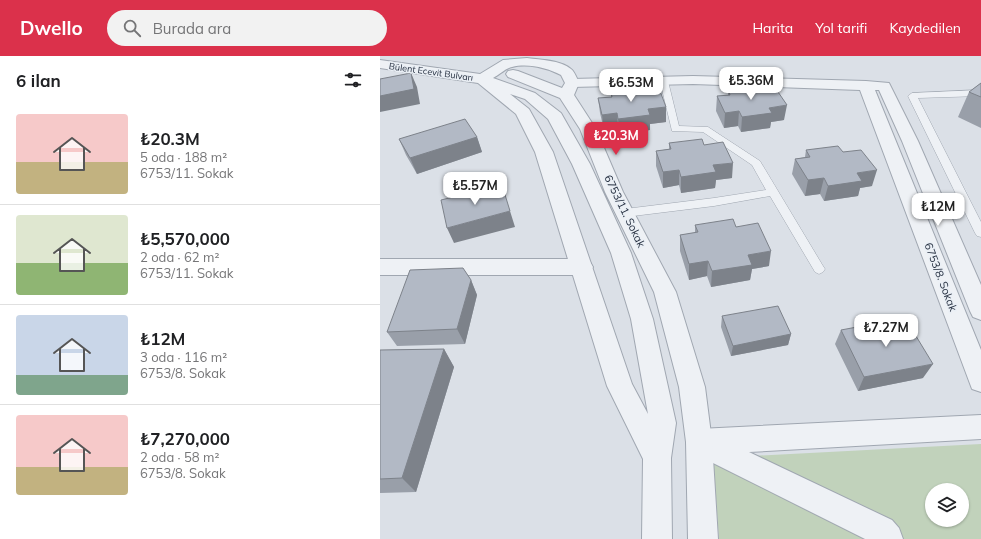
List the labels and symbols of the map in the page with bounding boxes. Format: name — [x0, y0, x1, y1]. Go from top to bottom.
street label: Bülent Ecevit Bulvarı — [388, 60, 474, 83]
pin: ₺5.36M — [718, 67, 784, 101]
pin: ₺6.53M — [598, 69, 664, 103]
pin: ₺20.3M — [583, 122, 649, 156]
pin: ₺5.57M — [442, 172, 508, 206]
street label: 6753/11. Sokak — [601, 172, 649, 250]
pin: ₺12M — [914, 193, 962, 227]
street label: 6753/8. Sokak — [921, 241, 961, 314]
pin: ₺7.27M — [853, 314, 919, 348]

